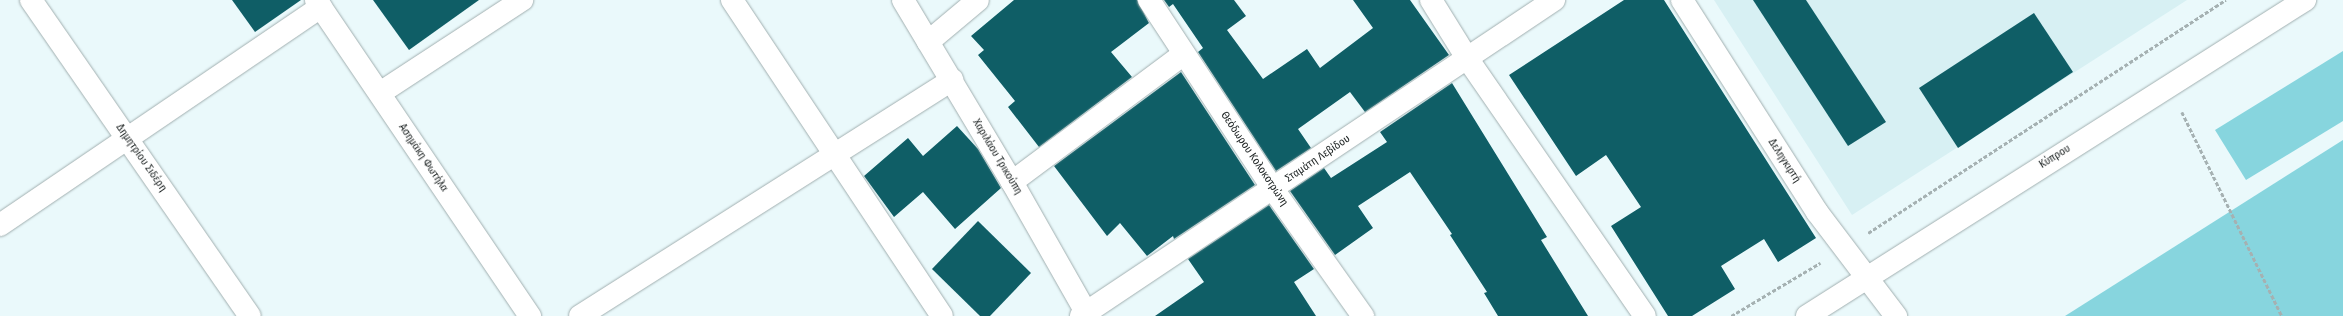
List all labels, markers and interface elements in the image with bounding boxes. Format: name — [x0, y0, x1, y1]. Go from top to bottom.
street label: Θεόδωρου Κολοκοτρώνη — [1217, 109, 1291, 209]
street label: Χαριλάου Τρικούπη — [969, 117, 1025, 197]
street label: Ασημάκη Φωτήλα — [395, 121, 451, 195]
street label: Δημητρίου Σιδέρη — [113, 122, 169, 194]
street label: Σταμάτη Λεβίδου — [1283, 132, 1353, 186]
street label: Δεληγκιρτή — [1765, 137, 1803, 185]
street label: Κύπρου — [2037, 142, 2073, 172]

